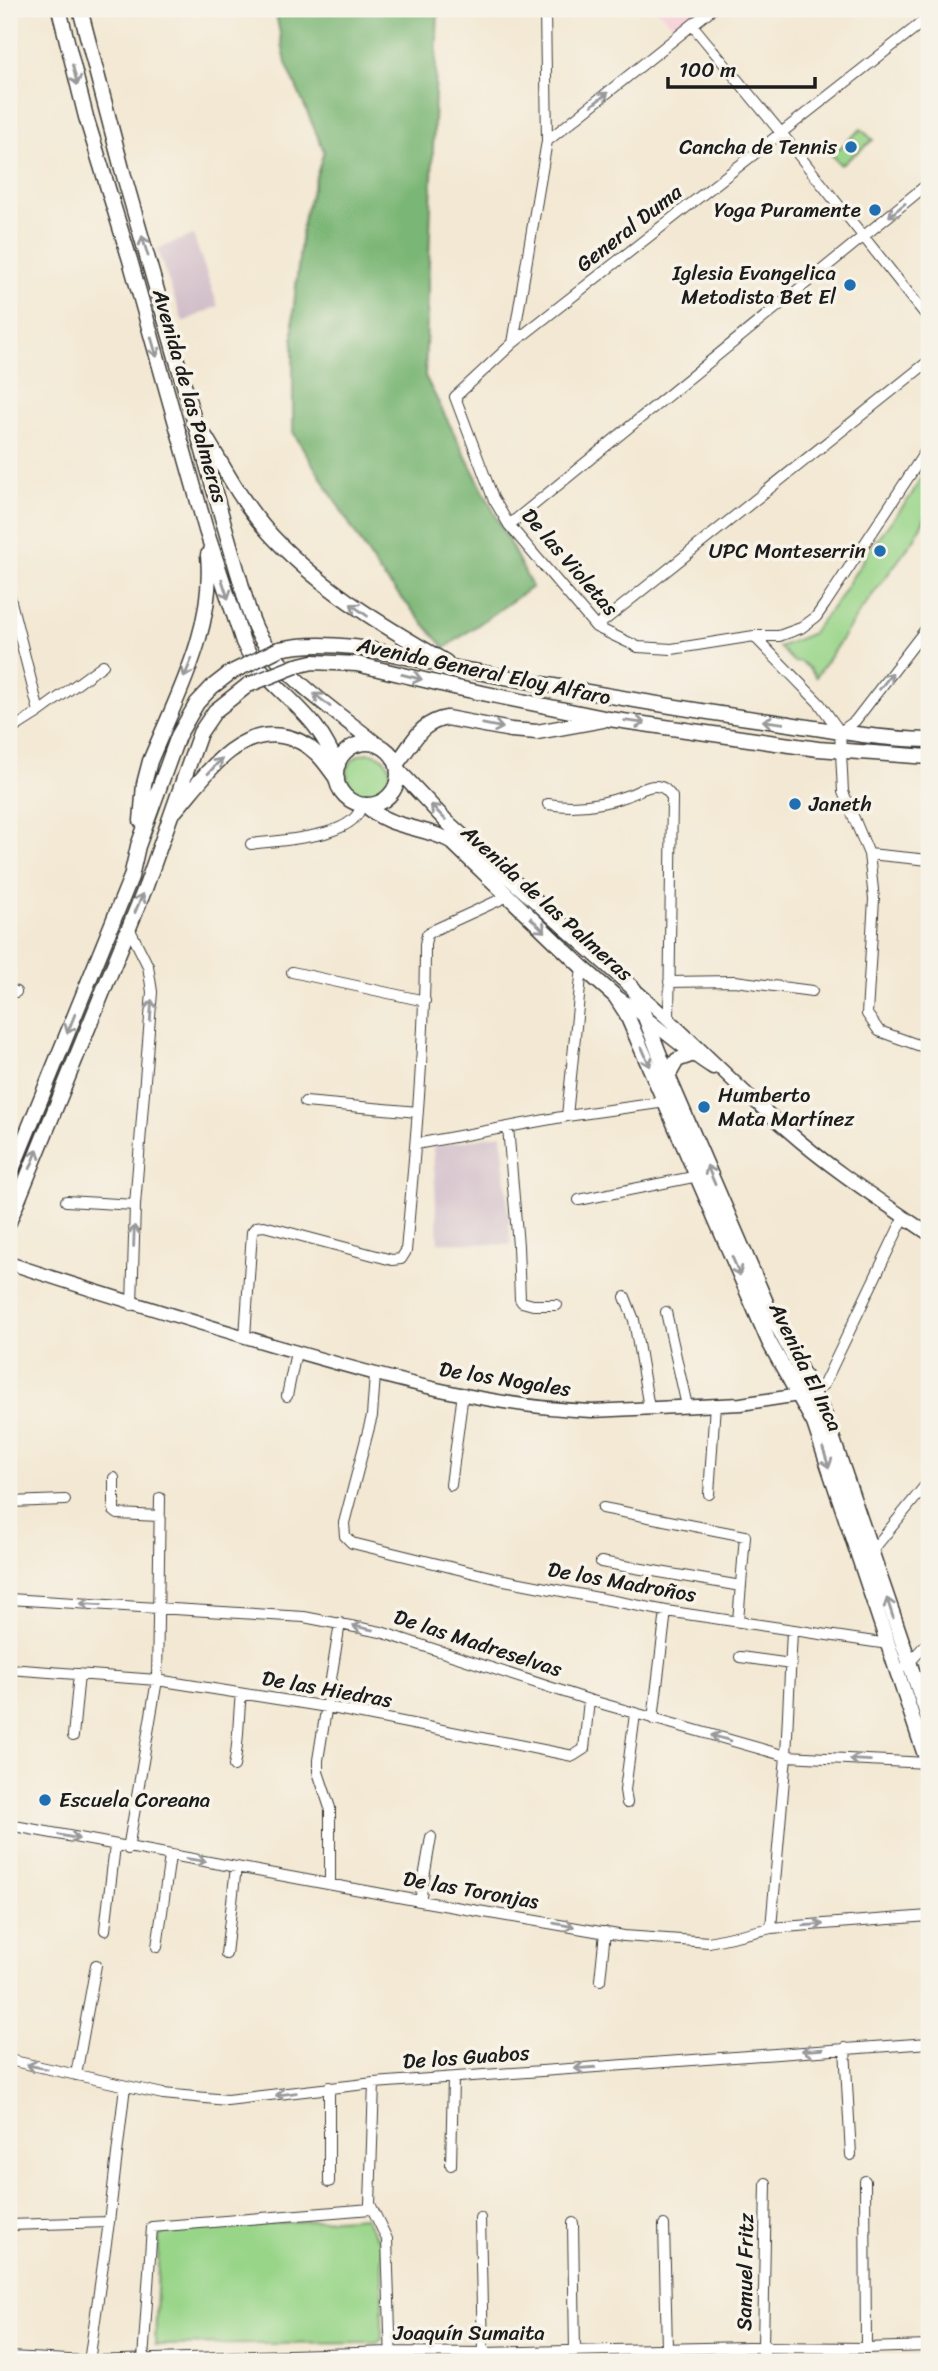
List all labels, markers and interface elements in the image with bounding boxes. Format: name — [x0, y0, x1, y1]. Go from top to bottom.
scale bar — [668, 46, 816, 90]
text: 100 m — [679, 51, 736, 89]
one-way arrow — [69, 63, 82, 86]
one-way arrow — [591, 91, 609, 106]
place label: Cancha de Tennis — [679, 128, 837, 166]
marker: Cancha de Tennis — [843, 139, 859, 155]
street label: General Duma — [567, 174, 691, 282]
place label: Yoga Puramente — [714, 191, 861, 229]
marker: Yoga Puramente — [867, 202, 883, 218]
one-way arrow — [889, 202, 907, 218]
one-way arrow — [138, 235, 151, 257]
place label: Iglesia Evangelica Metodista Bet El — [671, 254, 837, 316]
marker: Iglesia Evangelica Metodista Bet El — [842, 277, 858, 293]
street label: Avenida de las Palmeras — [141, 283, 239, 508]
one-way arrow — [149, 336, 162, 358]
street label: De las Violetas — [512, 499, 629, 625]
place label: UPC Monteserrin — [709, 532, 866, 570]
marker: UPC Monteserrin — [872, 543, 888, 559]
one-way arrow — [220, 578, 232, 600]
one-way arrow — [350, 602, 369, 617]
street label: Avenida General Eloy Alfaro — [353, 625, 614, 716]
one-way arrow — [181, 657, 194, 679]
one-way arrow — [400, 671, 423, 684]
one-way arrow — [878, 673, 893, 691]
one-way arrow — [314, 692, 332, 708]
one-way arrow — [762, 715, 785, 728]
one-way arrow — [623, 716, 645, 729]
one-way arrow — [481, 720, 504, 734]
one-way arrow — [206, 758, 223, 775]
place label: Janeth — [808, 785, 872, 823]
marker: Janeth — [787, 796, 803, 812]
one-way arrow — [430, 803, 446, 821]
street label: Avenida de las Palmeras — [451, 814, 642, 991]
one-way arrow — [133, 893, 146, 914]
one-way arrow — [529, 916, 546, 933]
one-way arrow — [144, 998, 157, 1021]
one-way arrow — [64, 1012, 77, 1034]
one-way arrow — [640, 1045, 653, 1067]
place label: Humberto Mata Martínez — [718, 1076, 855, 1138]
marker: Humberto Mata Martínez — [696, 1099, 712, 1115]
one-way arrow — [29, 1149, 42, 1170]
one-way arrow — [704, 1165, 717, 1186]
one-way arrow — [128, 1225, 141, 1248]
one-way arrow — [730, 1254, 743, 1276]
street label: Avenida El Inca — [758, 1295, 854, 1439]
street label: De los Nogales — [436, 1350, 574, 1408]
one-way arrow — [821, 1447, 833, 1469]
street label: De los Madroños — [545, 1550, 700, 1614]
one-way arrow — [79, 1597, 102, 1610]
one-way arrow — [883, 1597, 896, 1619]
street label: De las Madreselvas — [389, 1598, 567, 1688]
one-way arrow — [352, 1620, 375, 1634]
street label: De las Hiedras — [259, 1659, 396, 1719]
one-way arrow — [710, 1731, 732, 1744]
one-way arrow — [848, 1753, 871, 1766]
place label: Escuela Coreana — [59, 1781, 211, 1819]
marker: Escuela Coreana — [37, 1792, 53, 1808]
one-way arrow — [57, 1830, 80, 1844]
one-way arrow — [184, 1854, 207, 1867]
street label: De las Toronjas — [400, 1859, 542, 1921]
one-way arrow — [802, 1918, 825, 1931]
one-way arrow — [552, 1919, 575, 1932]
street label: De los Guabos — [401, 2034, 531, 2080]
one-way arrow — [801, 2044, 824, 2057]
one-way arrow — [26, 2059, 49, 2073]
one-way arrow — [575, 2062, 597, 2075]
one-way arrow — [275, 2088, 298, 2101]
street label: Samuel Fritz — [725, 2212, 765, 2331]
street label: Joaquín Sumaita — [392, 2314, 545, 2352]

